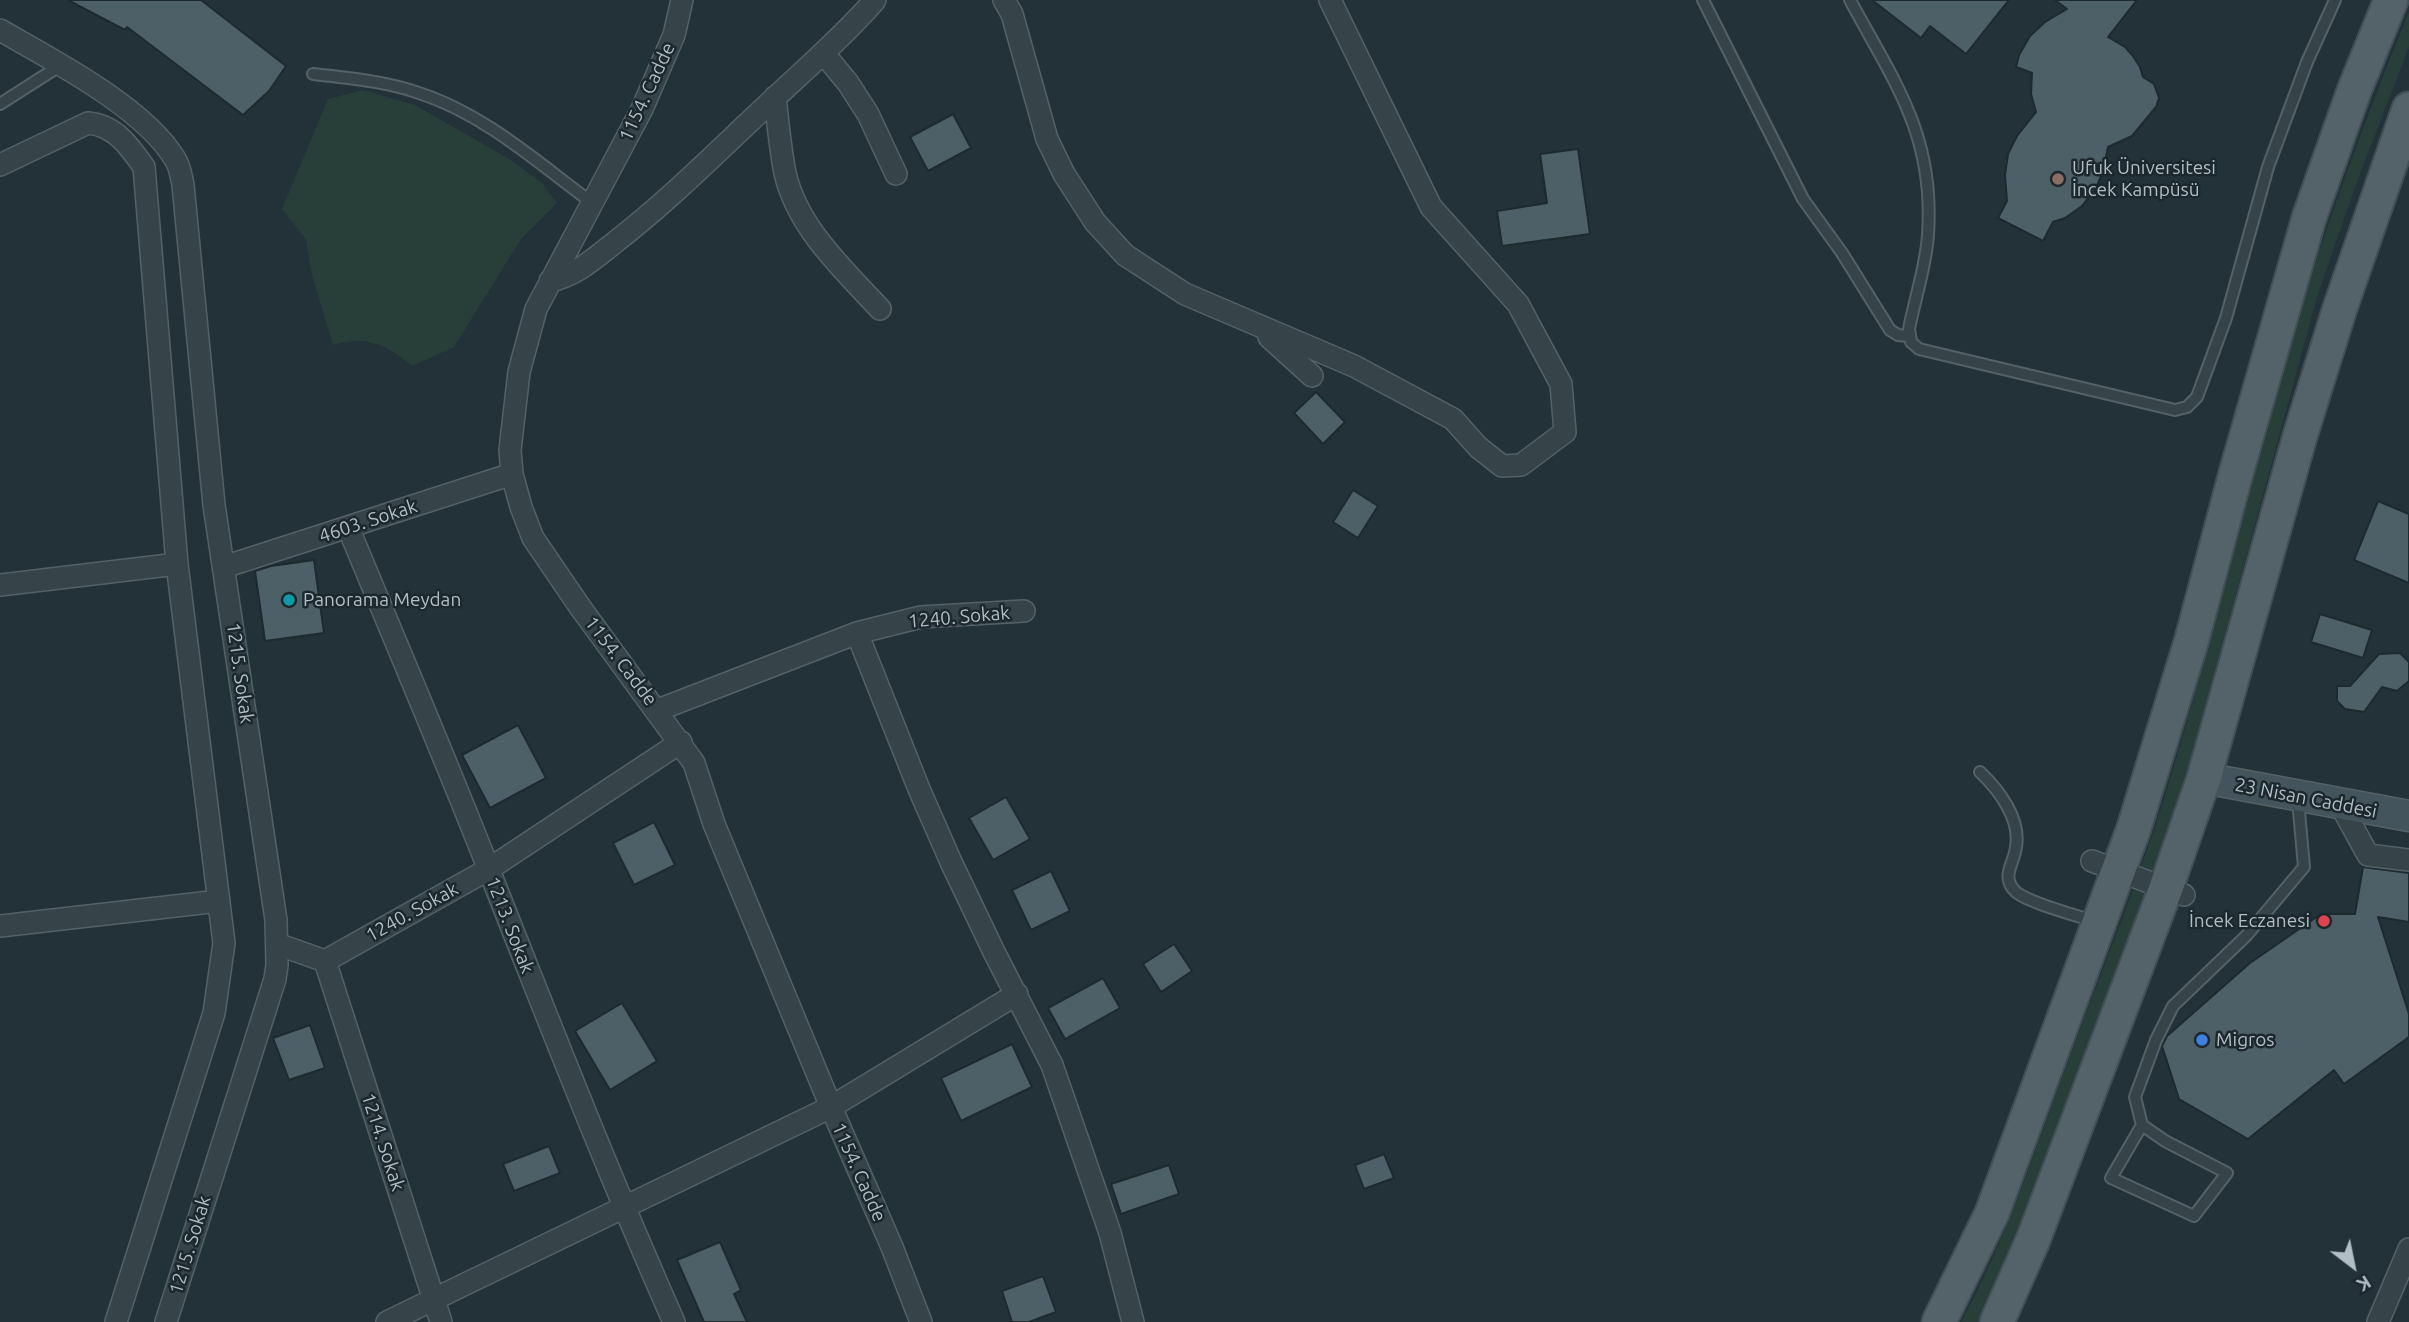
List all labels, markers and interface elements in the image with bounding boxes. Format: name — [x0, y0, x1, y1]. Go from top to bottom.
street label: 1154. Cadde — [614, 39, 680, 145]
place label: Ufuk Üniversitesi İncek Kampüsü — [2072, 157, 2216, 201]
marker: Ufuk Üniversitesi İncek Kampüsü — [2050, 171, 2066, 187]
street label: 4603. Sokak — [316, 494, 420, 548]
place label: Panorama Meydan — [303, 589, 461, 611]
marker: Panorama Meydan — [281, 592, 297, 608]
street label: 1240. Sokak — [907, 601, 1011, 633]
street label: 1154. Cadde — [580, 612, 662, 710]
street label: 1215. Sokak — [222, 621, 258, 725]
street label: 23 Nisan Caddesi — [2233, 773, 2379, 823]
street label: 1213. Sokak — [481, 873, 539, 977]
street label: 1240. Sokak — [362, 877, 462, 947]
place label: İncek Eczanesi — [2189, 910, 2310, 932]
marker: İncek Eczanesi — [2316, 913, 2332, 929]
place label: Migros — [2216, 1029, 2275, 1051]
marker: Migros — [2194, 1032, 2210, 1048]
street label: 1214. Sokak — [356, 1090, 410, 1194]
street label: 1154. Cadde — [827, 1119, 891, 1225]
street label: 1215. Sokak — [164, 1193, 216, 1297]
north arrow — [2318, 1231, 2388, 1301]
text: K — [2353, 1271, 2375, 1296]

